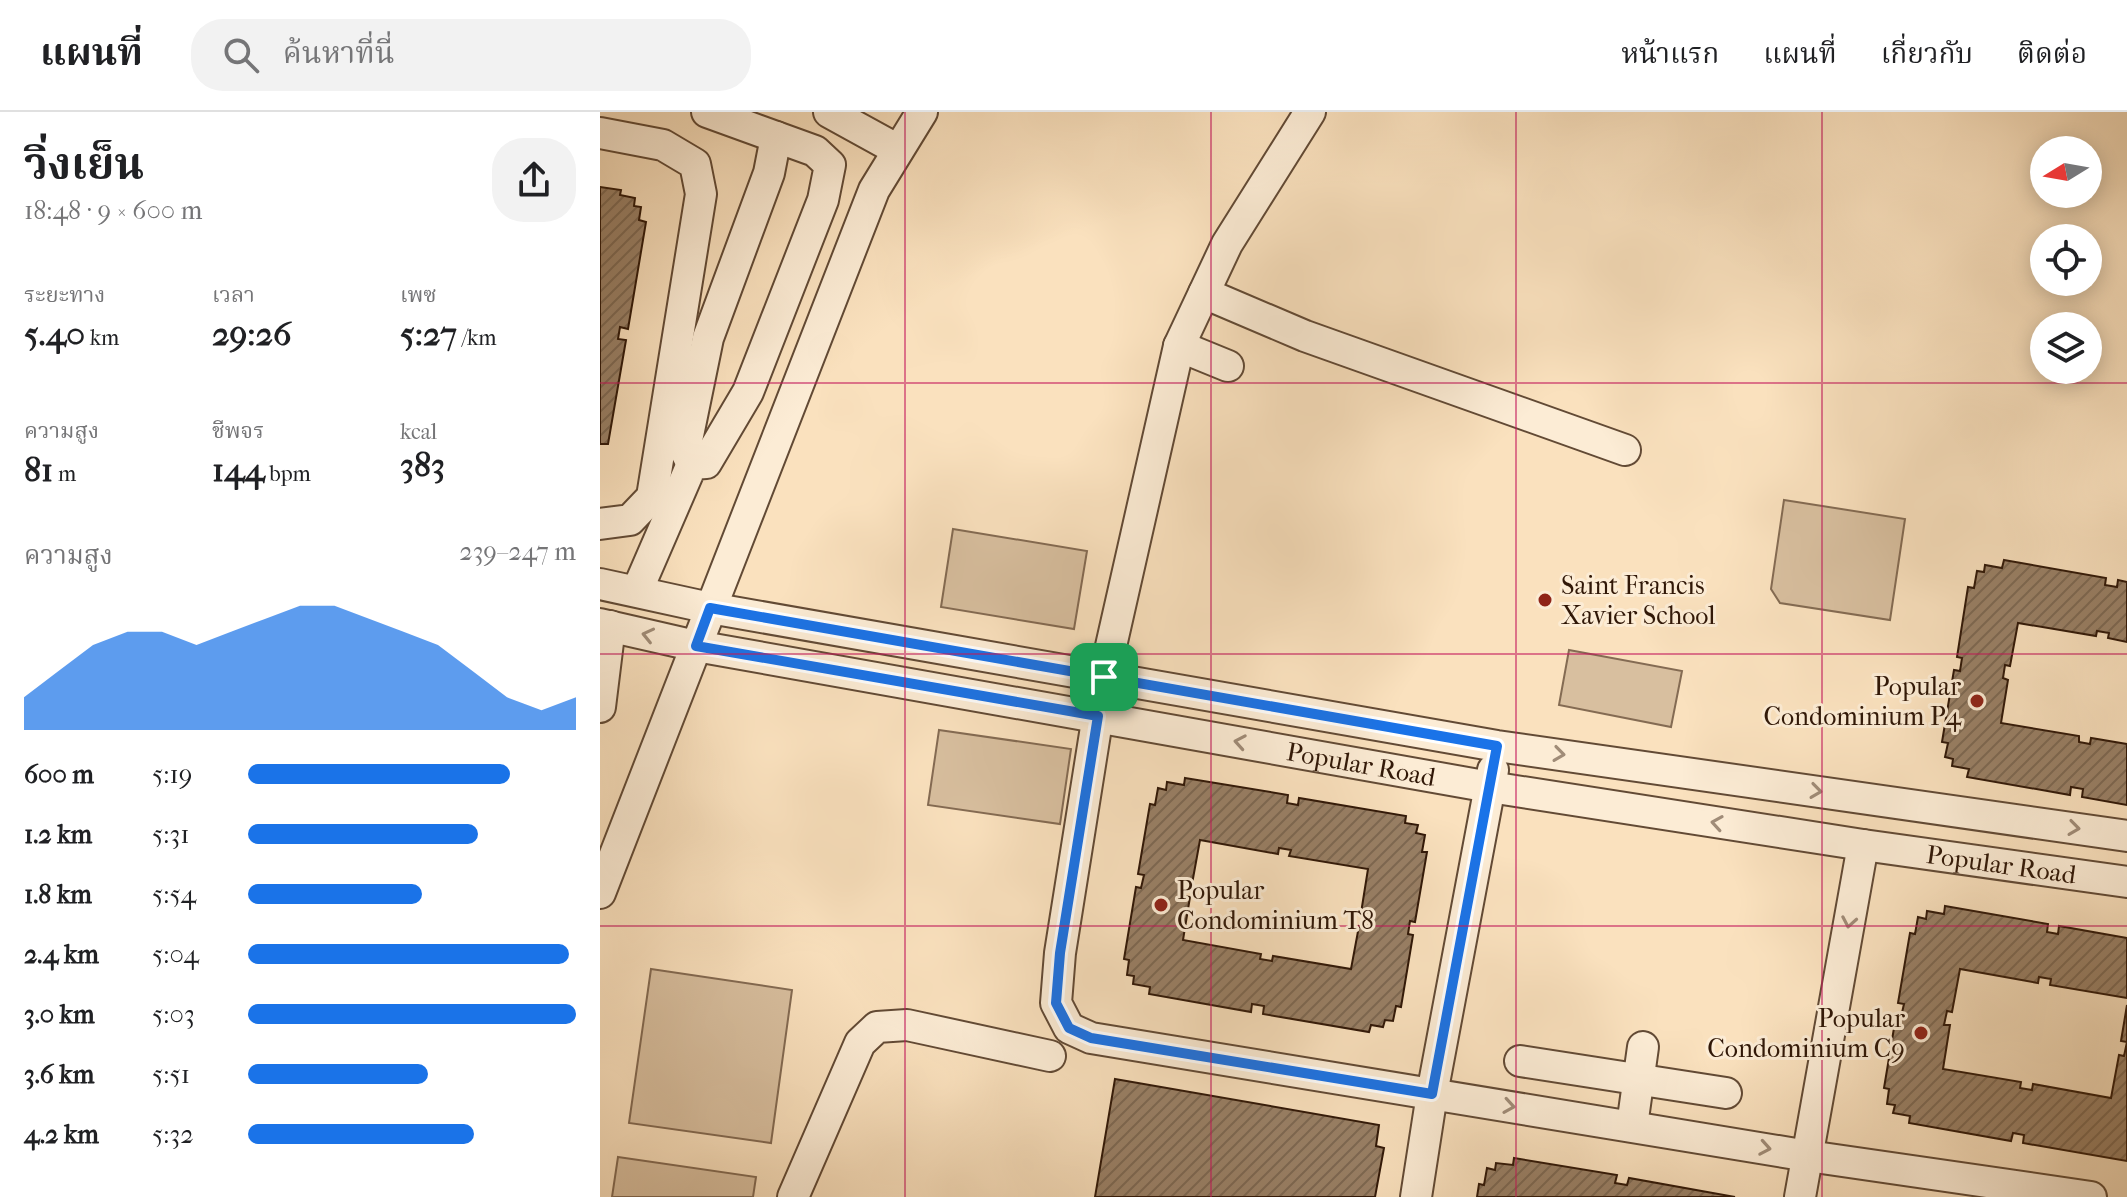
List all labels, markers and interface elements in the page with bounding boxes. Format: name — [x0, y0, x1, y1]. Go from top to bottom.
search box — [191, 19, 751, 91]
text: แผนที่ — [40, 30, 143, 75]
icon: search — [219, 33, 263, 77]
text: ค้นหาที่นี่ — [283, 36, 395, 71]
text: หน้าแรก — [1621, 37, 1719, 70]
text: แผนที่ — [1763, 37, 1837, 70]
text: เกี่ยวกับ — [1881, 37, 1973, 70]
text: ติดต่อ — [2017, 37, 2087, 70]
north arrow — [2030, 136, 2102, 208]
map controls — [2030, 136, 2102, 384]
button: share — [492, 138, 576, 222]
text: วิ่งเย็น — [24, 139, 144, 190]
text: 18:48 · 9 × 600 m — [24, 195, 202, 226]
button: locate — [2030, 224, 2102, 296]
text: ระยะทาง — [24, 282, 105, 308]
text: เวลา — [212, 282, 255, 308]
text: เพซ — [400, 282, 437, 308]
button: layers — [2030, 312, 2102, 384]
text: 5.40 — [24, 314, 85, 354]
text: 29:26 — [212, 314, 291, 354]
text: 5:27 — [400, 314, 457, 354]
text: km — [85, 325, 119, 351]
text: /km — [457, 325, 497, 351]
text: ความสูง — [24, 418, 99, 444]
text: ชีพจร — [212, 418, 264, 444]
text: kcal — [400, 419, 437, 445]
text: 383 — [400, 445, 445, 485]
text: 81 — [24, 450, 53, 490]
text: 144 — [212, 450, 264, 490]
text: m — [53, 461, 76, 487]
text: bpm — [264, 461, 311, 487]
text: 239–247 m — [459, 536, 576, 567]
text: ความสูง — [24, 540, 113, 571]
place label: Saint Francis Xavier School — [1561, 570, 1716, 631]
marker: Saint Francis Xavier School — [1536, 591, 1554, 609]
one-way arrow — [642, 627, 656, 644]
pin — [1070, 643, 1138, 711]
icon: arrive — [1082, 655, 1126, 699]
place label: Popular Condominium P4 — [1763, 671, 1962, 732]
marker: Popular Condominium P4 — [1968, 692, 1986, 710]
one-way arrow — [1233, 734, 1247, 751]
street label: Popular Road — [1284, 736, 1439, 793]
one-way arrow — [1552, 745, 1566, 762]
text: 600 m — [24, 759, 94, 790]
text: 5:19 — [152, 759, 192, 790]
one-way arrow — [1809, 782, 1823, 799]
one-way arrow — [1710, 815, 1724, 832]
text: 1.2 km — [24, 819, 92, 850]
text: 5:31 — [152, 819, 189, 850]
one-way arrow — [2067, 819, 2080, 836]
street label: Popular Road — [1924, 839, 2079, 891]
place label: Popular Condominium T8 — [1177, 875, 1374, 936]
text: 1.8 km — [24, 879, 92, 910]
text: 5:54 — [152, 879, 196, 910]
marker: Popular Condominium T8 — [1152, 896, 1170, 914]
one-way arrow — [1842, 915, 1859, 929]
text: 2.4 km — [24, 939, 99, 970]
text: 5:04 — [152, 939, 199, 970]
text: 3.0 km — [24, 999, 95, 1030]
text: 5:03 — [152, 999, 195, 1030]
place label: Popular Condominium C9 — [1707, 1003, 1905, 1064]
marker: Popular Condominium C9 — [1912, 1024, 1930, 1042]
text: 3.6 km — [24, 1059, 94, 1090]
text: 5:51 — [152, 1059, 190, 1090]
one-way arrow — [1502, 1097, 1516, 1114]
text: 4.2 km — [24, 1119, 99, 1150]
text: 5:32 — [152, 1119, 194, 1150]
one-way arrow — [1759, 1139, 1772, 1156]

